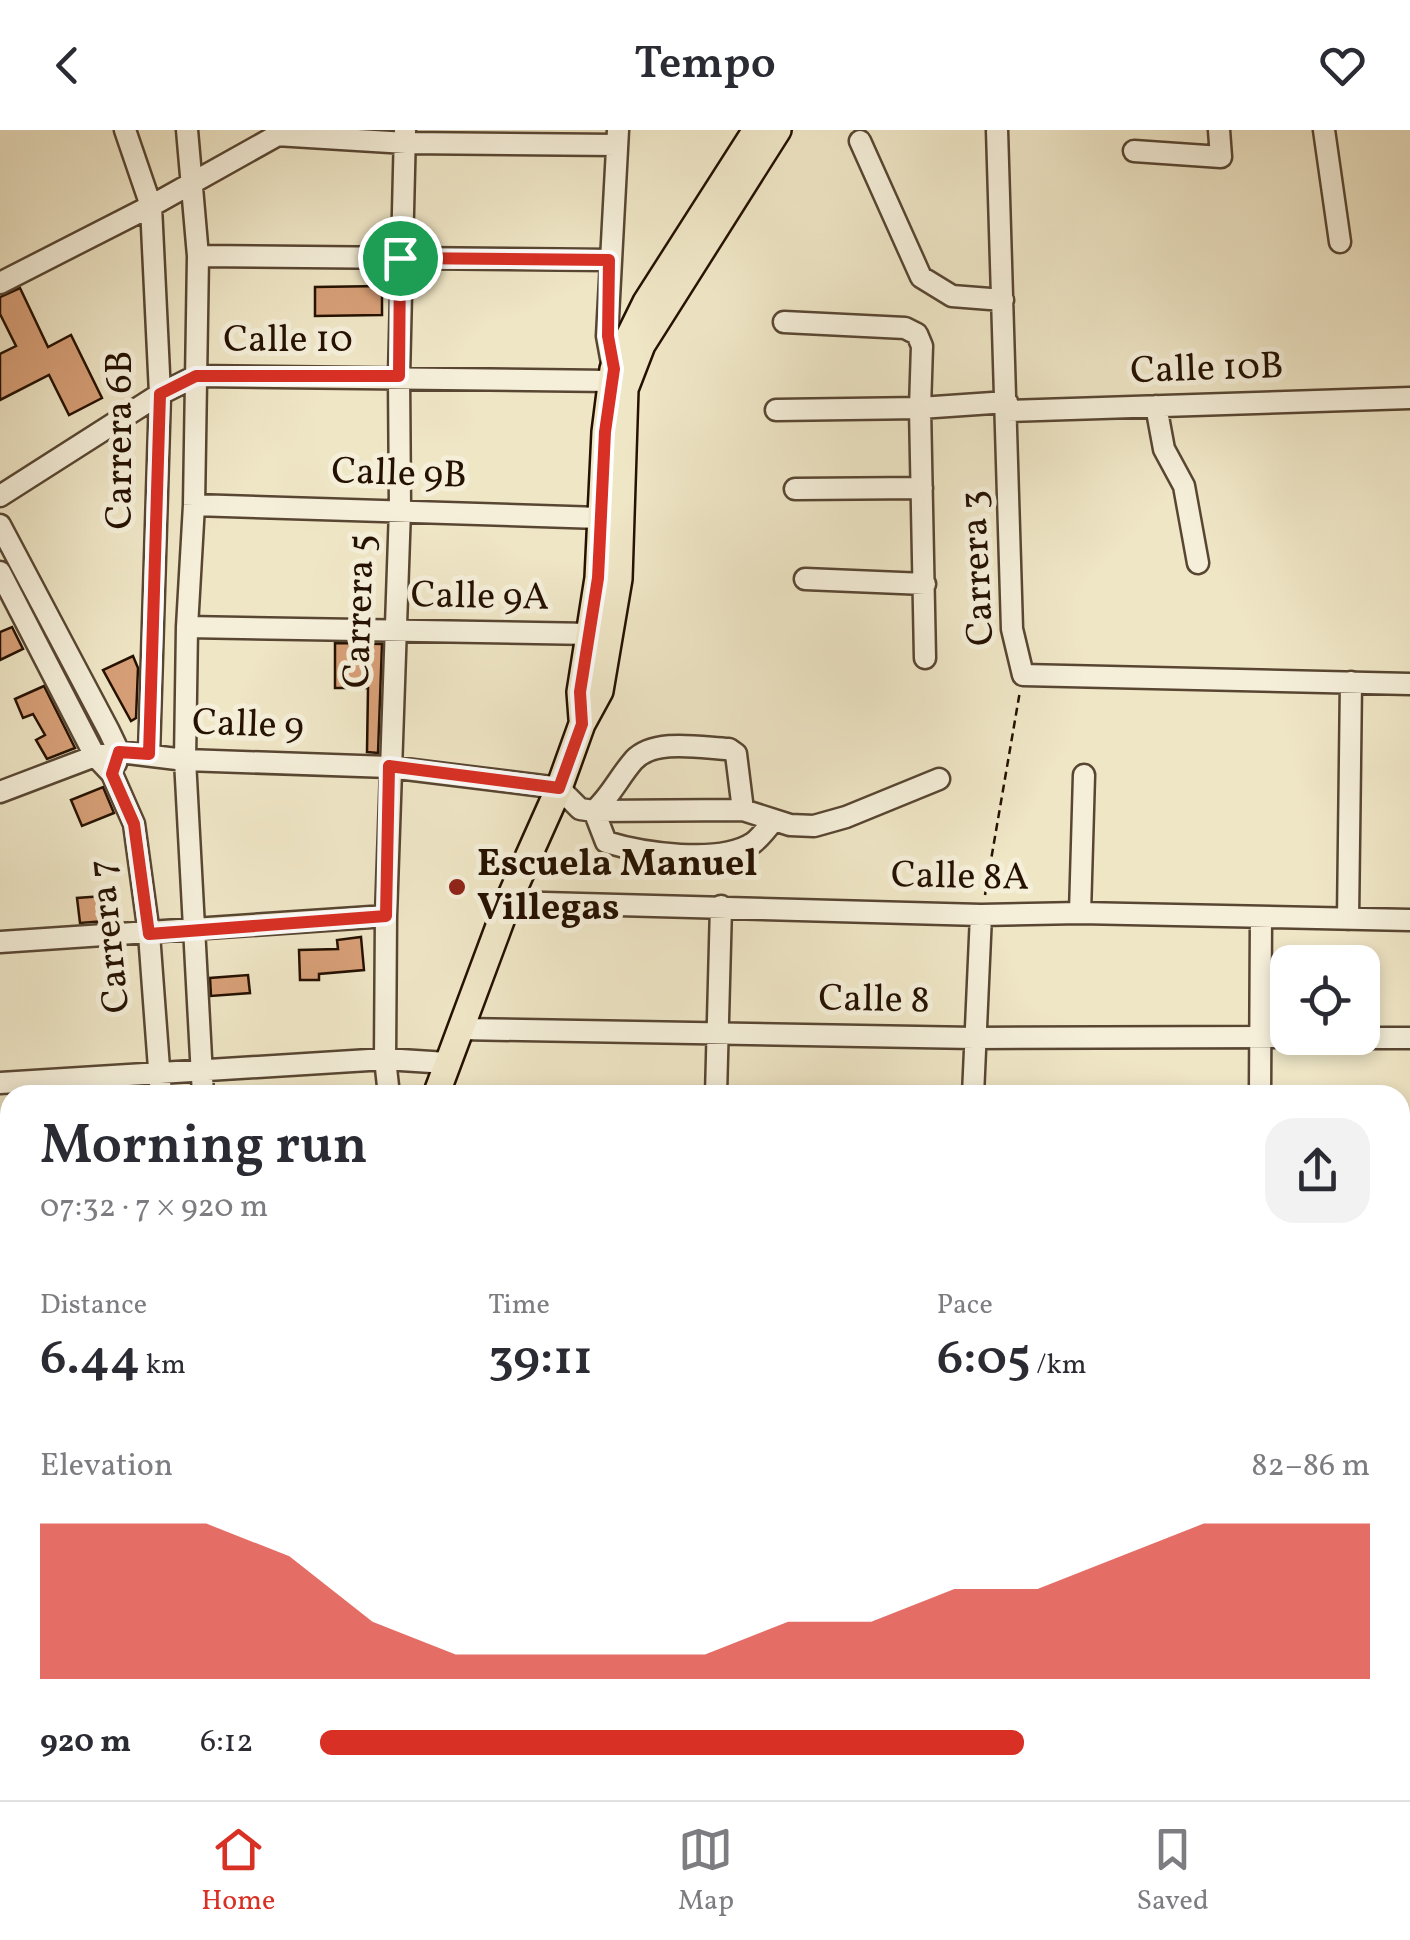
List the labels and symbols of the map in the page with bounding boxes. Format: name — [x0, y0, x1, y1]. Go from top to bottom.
pin — [358, 216, 443, 301]
street label: Calle 10 — [223, 315, 353, 368]
street label: Calle 10B — [1129, 341, 1285, 399]
street label: Carrera 6B — [95, 351, 148, 529]
street label: Calle 9B — [330, 446, 468, 504]
street label: Carrera 3 — [948, 489, 1010, 647]
street label: Carrera 5 — [332, 533, 390, 689]
street label: Calle 9A — [410, 570, 550, 626]
street label: Calle 9 — [191, 698, 305, 754]
place label: Escuela Manuel Villegas — [477, 839, 757, 936]
street label: Calle 8A — [890, 850, 1030, 906]
street label: Carrera 7 — [77, 856, 145, 1016]
marker: Escuela Manuel Villegas — [446, 876, 468, 898]
street label: Calle 8 — [818, 974, 930, 1028]

